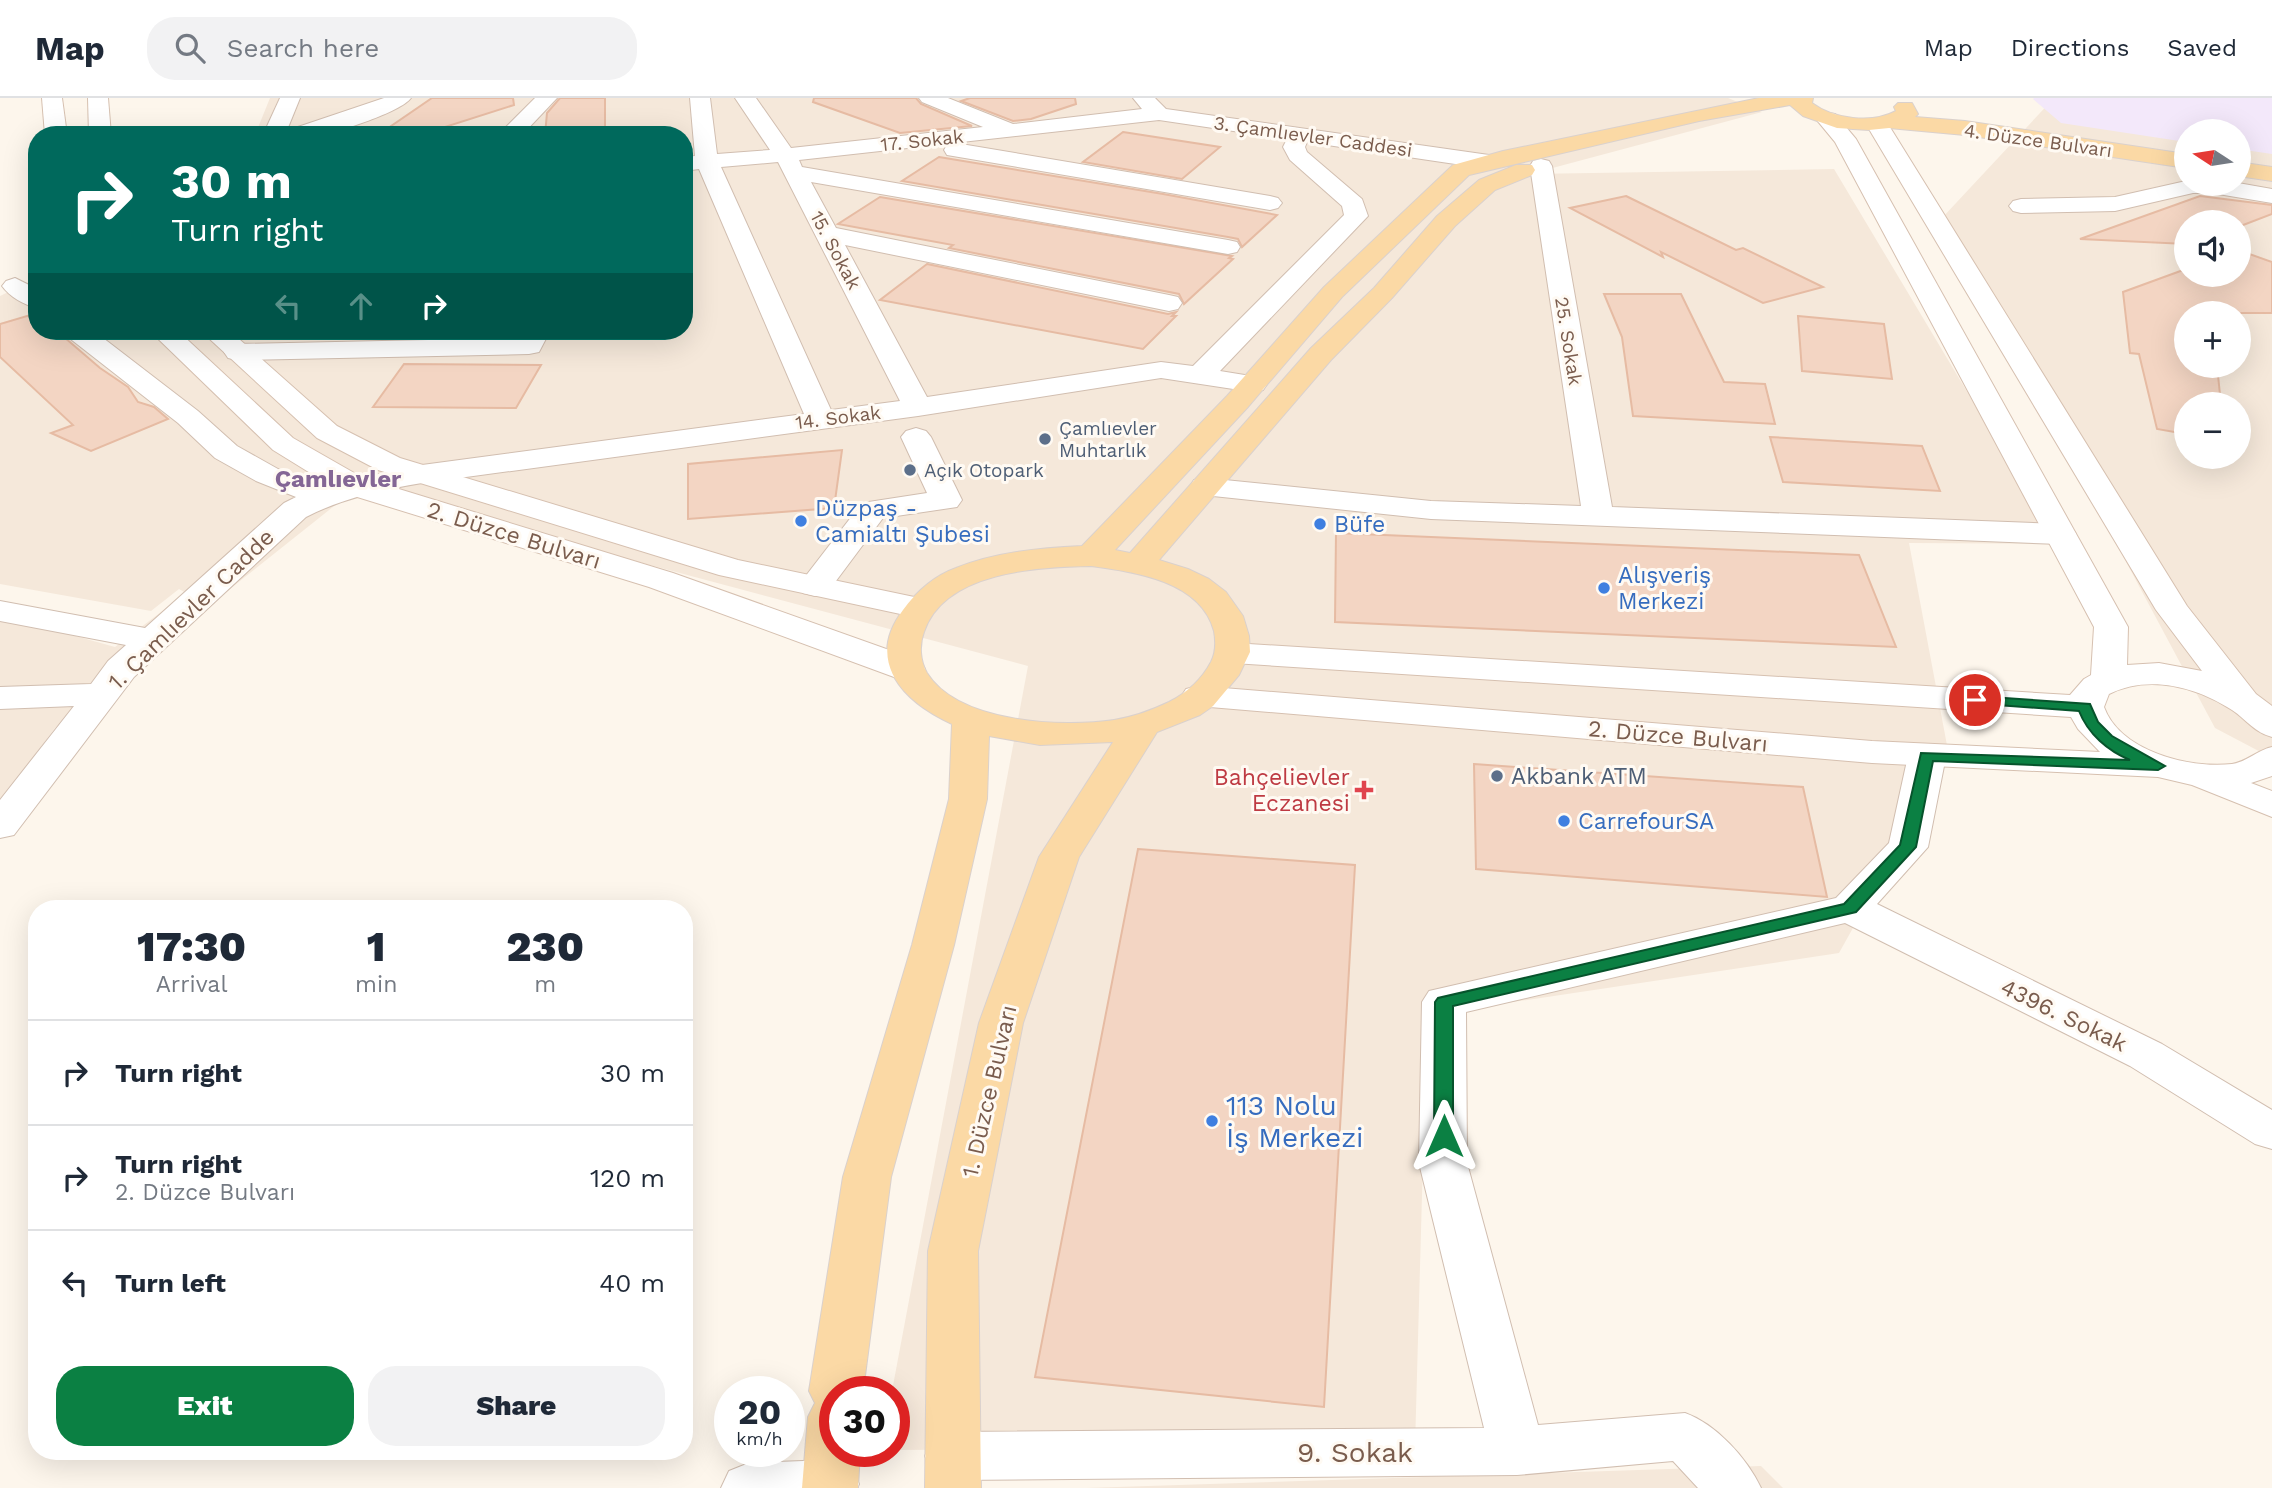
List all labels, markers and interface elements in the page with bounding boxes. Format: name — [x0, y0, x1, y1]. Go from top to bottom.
search box — [147, 17, 637, 80]
text: Map — [35, 29, 105, 68]
icon: search — [171, 29, 209, 67]
text: Search here — [227, 33, 379, 63]
text: Map — [1924, 34, 1973, 62]
text: Directions — [2011, 34, 2129, 62]
text: Saved — [2167, 34, 2237, 62]
street label: 3. Çamlıevler Caddesi — [1212, 111, 1414, 162]
street label: 4. Düzce Bulvarı — [1962, 119, 2113, 162]
north arrow — [2174, 119, 2250, 196]
map controls — [2174, 119, 2251, 469]
street label: 17. Sokak — [879, 125, 965, 156]
text: 30 m — [171, 152, 292, 210]
icon: right — [56, 154, 147, 245]
street label: 15. Sokak — [805, 207, 866, 294]
button: sound — [2174, 210, 2251, 287]
text: Turn right — [171, 211, 323, 249]
icon: left — [269, 287, 307, 325]
icon: ahead — [342, 287, 380, 325]
icon: right — [415, 287, 453, 325]
street label: 25. Sokak — [1550, 295, 1587, 387]
button: + — [2174, 301, 2251, 378]
button: − — [2174, 392, 2251, 469]
street label: 14. Sokak — [794, 401, 882, 434]
place label: Çamlıevler Muhtarlık — [1059, 417, 1157, 462]
marker: Çamlıevler Muhtarlık — [1037, 431, 1053, 447]
place label: Açık Otopark — [924, 459, 1044, 482]
marker: Açık Otopark — [902, 462, 918, 478]
district label: Çamlıevler — [275, 465, 402, 493]
place label: Düzpaş - Camialtı Şubesi — [815, 495, 990, 548]
street label: 2. Düzce Bulvarı — [424, 496, 604, 575]
place label: Büfe — [1334, 511, 1385, 538]
marker: Düzpaş - Camialtı Şubesi — [793, 513, 809, 529]
marker: Büfe — [1312, 516, 1328, 532]
street label: 1. Çamlıevler Cadde — [103, 523, 280, 695]
place label: Alışveriş Merkezi — [1618, 562, 1711, 615]
marker: Alışveriş Merkezi — [1596, 580, 1612, 596]
pin — [1945, 670, 2005, 730]
icon: arrive — [1956, 681, 1994, 719]
street label: 2. Düzce Bulvarı — [1587, 715, 1769, 758]
place label: Akbank ATM — [1511, 763, 1647, 790]
place label: Bahçelievler Eczanesi — [1214, 764, 1350, 817]
marker: Akbank ATM — [1489, 768, 1505, 784]
marker: Bahçelievler Eczanesi — [1356, 782, 1372, 798]
place label: CarrefourSA — [1578, 808, 1714, 835]
marker: CarrefourSA — [1556, 813, 1572, 829]
text: 17:30 — [137, 922, 246, 971]
text: 1 — [367, 922, 386, 971]
text: 230 — [506, 922, 584, 971]
text: Arrival — [156, 971, 227, 998]
text: min — [355, 971, 397, 998]
text: m — [534, 971, 556, 998]
street label: 4396. Sokak — [1996, 973, 2131, 1058]
street label: 1. Düzce Bulvarı — [957, 1002, 1022, 1180]
icon: right — [56, 1054, 94, 1092]
text: Turn right — [115, 1058, 242, 1088]
text: 30 m — [600, 1058, 665, 1088]
place label: 113 Nolu İş Merkezi — [1226, 1089, 1364, 1154]
position arrow — [1407, 1099, 1481, 1173]
marker: 113 Nolu İş Merkezi — [1204, 1113, 1220, 1129]
text: Turn right — [115, 1149, 242, 1179]
icon: right — [56, 1159, 94, 1197]
text: 120 m — [590, 1163, 665, 1193]
text: 2. Düzce Bulvarı — [115, 1179, 295, 1206]
icon: left — [56, 1264, 94, 1302]
text: Turn left — [115, 1268, 226, 1298]
text: 40 m — [599, 1268, 665, 1298]
button: Exit — [56, 1366, 354, 1446]
button: Share — [368, 1366, 665, 1446]
speed limit sign: 30 — [819, 1376, 910, 1467]
text: 20 — [738, 1391, 781, 1433]
text: km/h — [736, 1428, 783, 1449]
street label: 9. Sokak — [1297, 1436, 1413, 1469]

